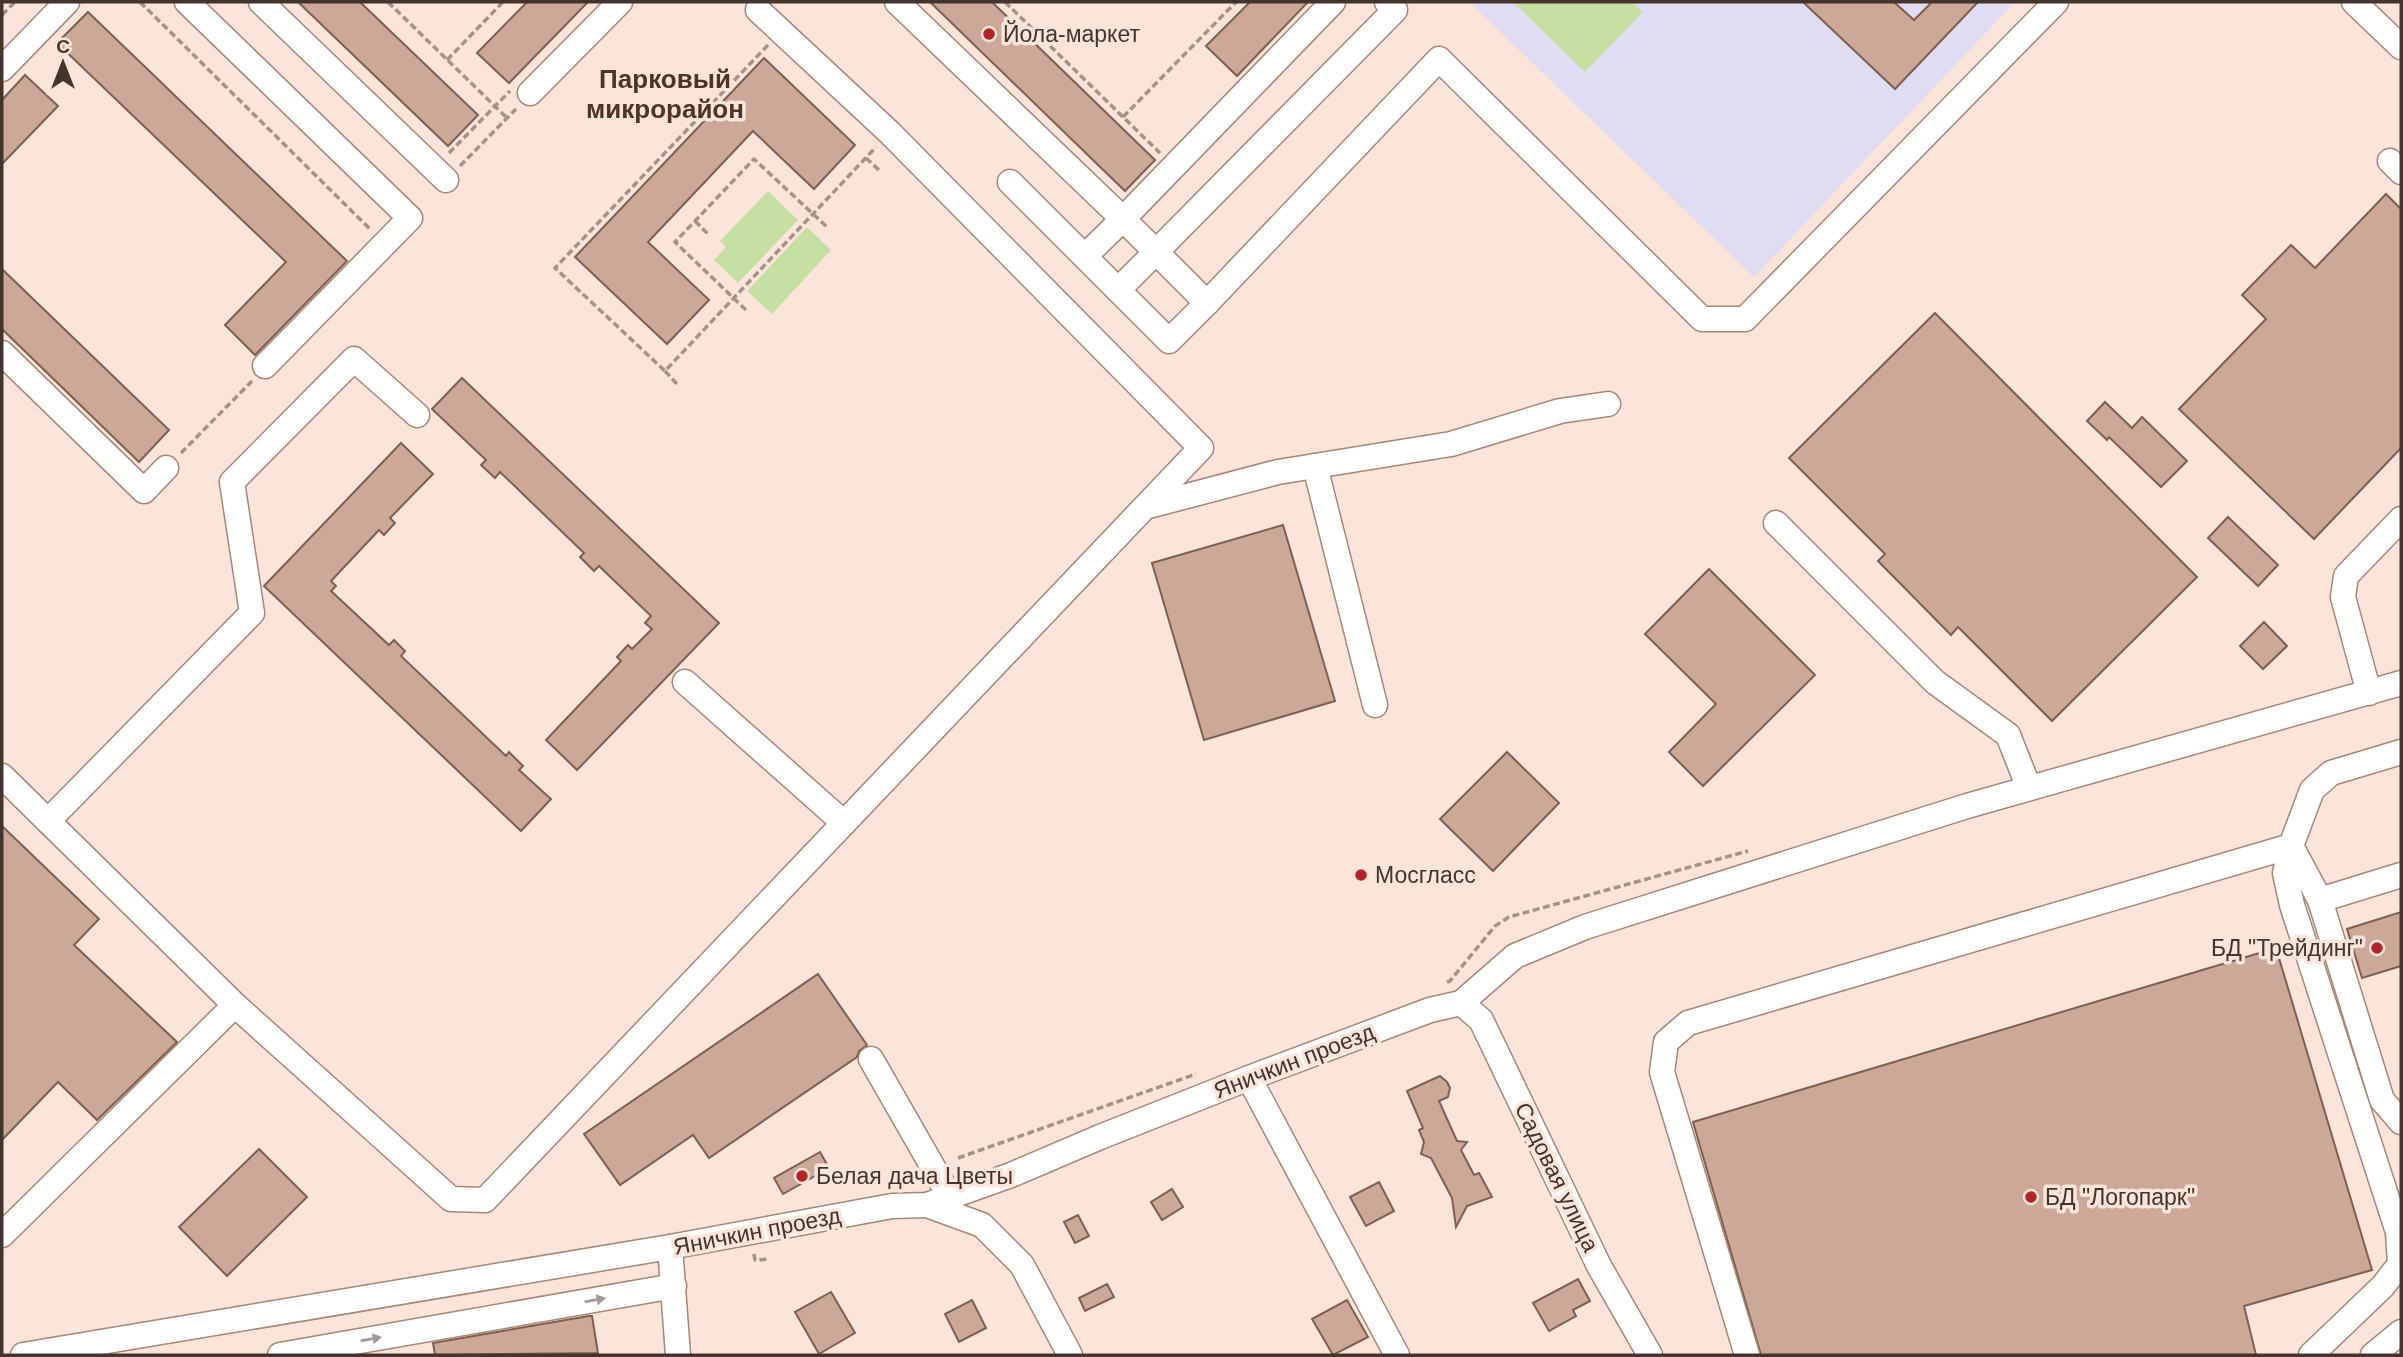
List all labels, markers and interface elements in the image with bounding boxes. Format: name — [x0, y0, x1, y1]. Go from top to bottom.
place label: Йола-маркет — [1003, 20, 1140, 47]
marker: Йола-маркет — [981, 26, 997, 42]
north arrow — [28, 28, 98, 98]
text: С — [56, 36, 70, 57]
district label: Парковый микрорайон — [586, 64, 744, 124]
place label: Мосгласс — [1375, 862, 1476, 888]
marker: Мосгласс — [1353, 867, 1369, 883]
place label: БД "Трейдинг" — [2211, 935, 2363, 961]
marker: БД "Трейдинг" — [2369, 940, 2385, 956]
street label: Яничкин проезд — [1210, 1018, 1379, 1104]
street label: Садовая улица — [1510, 1098, 1604, 1256]
place label: Белая дача Цветы — [816, 1163, 1013, 1189]
marker: Белая дача Цветы — [794, 1168, 810, 1184]
place label: БД "Логопарк" — [2045, 1184, 2195, 1210]
marker: БД "Логопарк" — [2023, 1189, 2039, 1205]
street label: Яничкин проезд — [671, 1202, 843, 1260]
one-way arrow — [584, 1294, 606, 1305]
one-way arrow — [360, 1333, 382, 1344]

